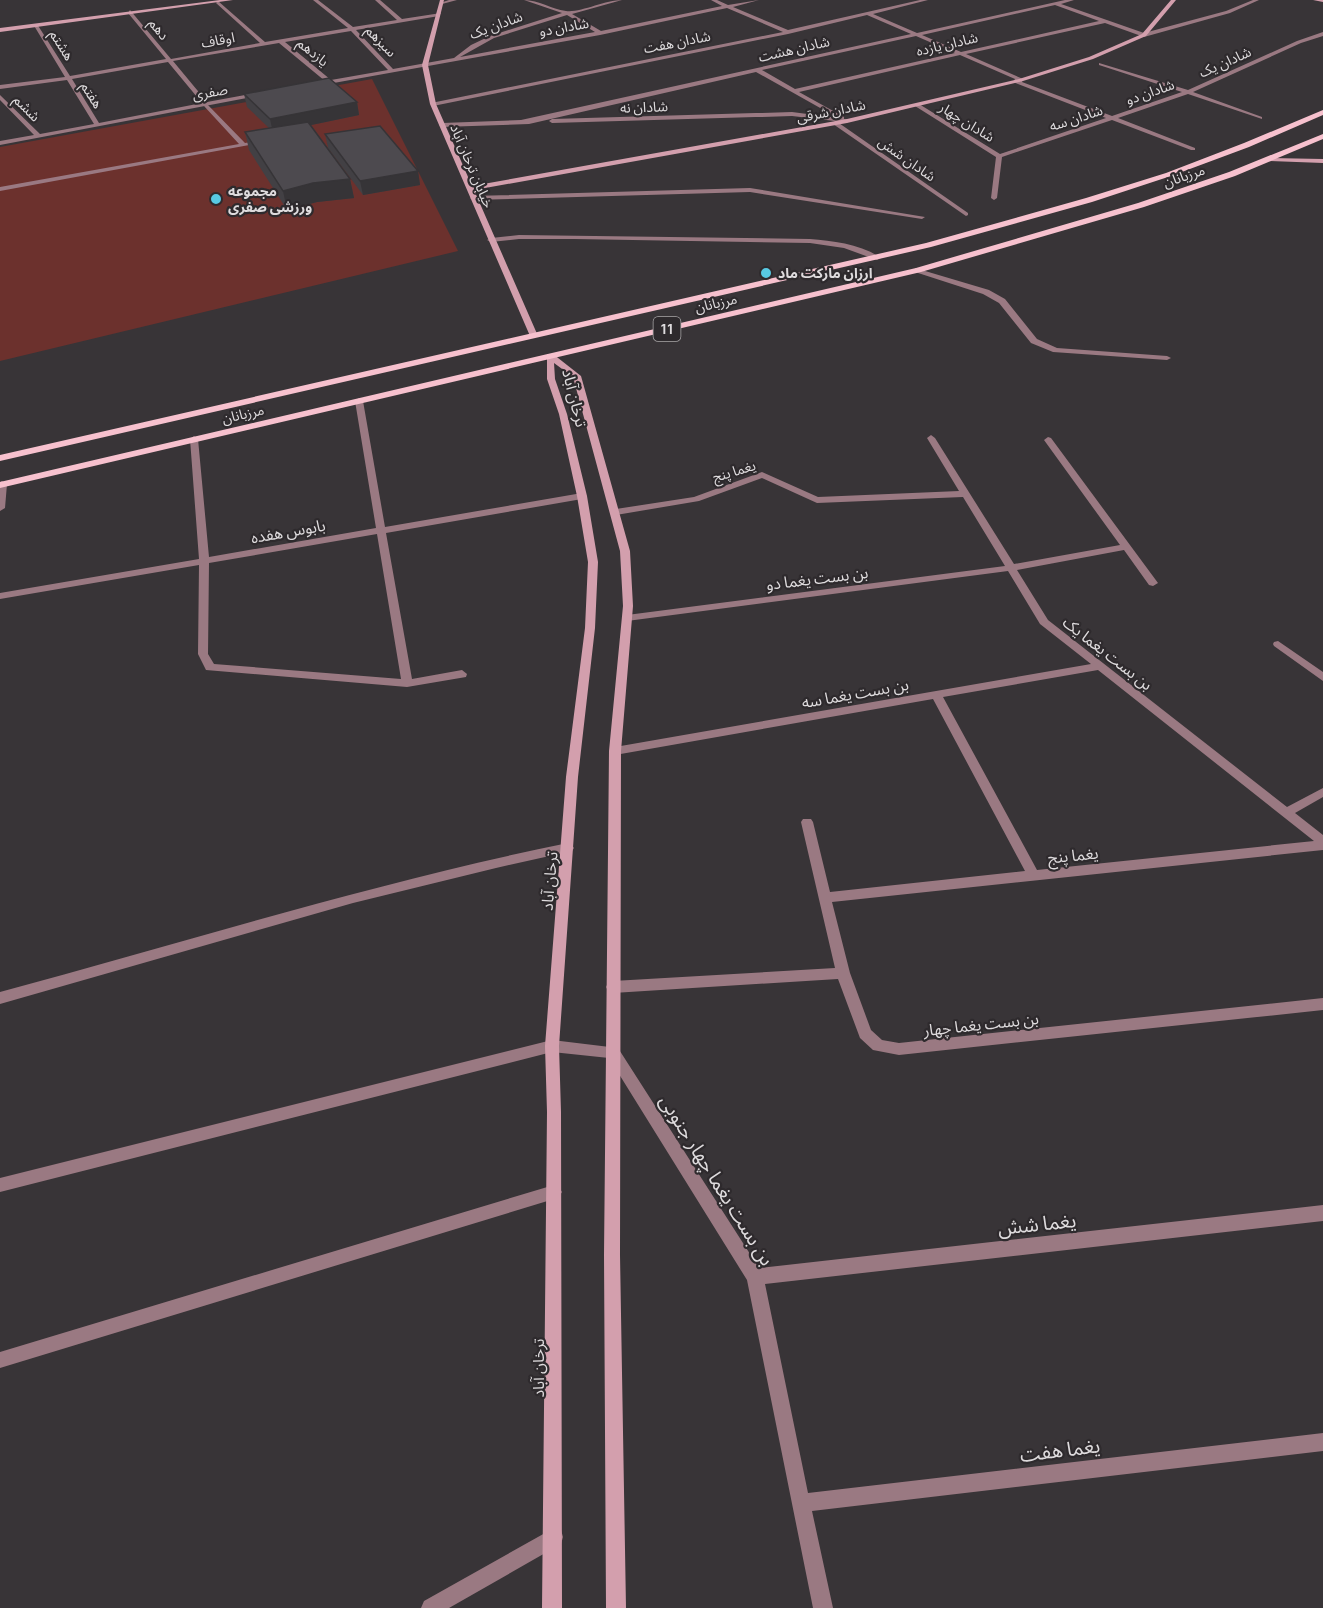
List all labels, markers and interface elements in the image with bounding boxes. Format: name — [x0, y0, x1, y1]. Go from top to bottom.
street label: شادان یک — [467, 6, 525, 43]
street label: شادان دو — [537, 13, 590, 40]
street label: دهم — [143, 14, 174, 45]
street label: سیزهم — [360, 21, 401, 62]
street label: هشتم — [44, 26, 79, 65]
street label: شادان هفت — [642, 26, 712, 57]
street label: اوقاف — [200, 27, 236, 52]
street label: شادان یازده — [914, 27, 980, 60]
street label: شادان هشت — [756, 31, 831, 66]
street label: یازدهم — [292, 33, 333, 72]
street label: شادان یک — [1196, 42, 1254, 81]
street label: شادان دو — [1123, 74, 1177, 109]
street label: هفتم — [75, 78, 108, 113]
street label: صفری — [191, 79, 230, 104]
street label: ششم — [8, 90, 45, 127]
street label: شادان شرقی — [795, 94, 867, 127]
street label: شادان نه — [620, 96, 668, 117]
street label: شادان چهار — [935, 97, 999, 147]
street label: شادان سه — [1047, 100, 1105, 135]
street label: خیابان ترخان آباد — [446, 121, 499, 211]
street label: شادان شش — [875, 132, 940, 185]
street label: مرزبانان — [1160, 160, 1207, 191]
place label: مجموعه ورزشی صفری — [228, 181, 312, 216]
marker: مجموعه ورزشی صفری — [209, 192, 223, 206]
place label: ارزان مارکت ماد — [778, 263, 873, 282]
marker: ارزان مارکت ماد — [759, 266, 773, 280]
street label: مرزبانان — [693, 288, 739, 317]
road number: 11 — [654, 317, 680, 341]
street label: ترخان آباد — [557, 367, 593, 430]
street label: مرزبانان — [220, 399, 266, 428]
street label: یغما پنج — [710, 455, 759, 488]
street label: بابوس هفده — [249, 514, 327, 548]
street label: بن بست یغما دو — [765, 561, 869, 595]
street label: بن بست یغما یک — [1059, 611, 1157, 695]
street label: بن بست یغما سه — [800, 673, 910, 713]
street label: یغما پنج — [1047, 841, 1100, 871]
street label: ترخان آباد — [535, 850, 563, 911]
street label: بن بست یغما چهار — [921, 1007, 1040, 1041]
street label: بن بست یغما چهار جنوبی — [654, 1089, 781, 1271]
street label: یغما شش — [996, 1206, 1078, 1241]
street label: ترخان آباد — [527, 1338, 549, 1398]
street label: یغما هفت — [1018, 1431, 1102, 1468]

